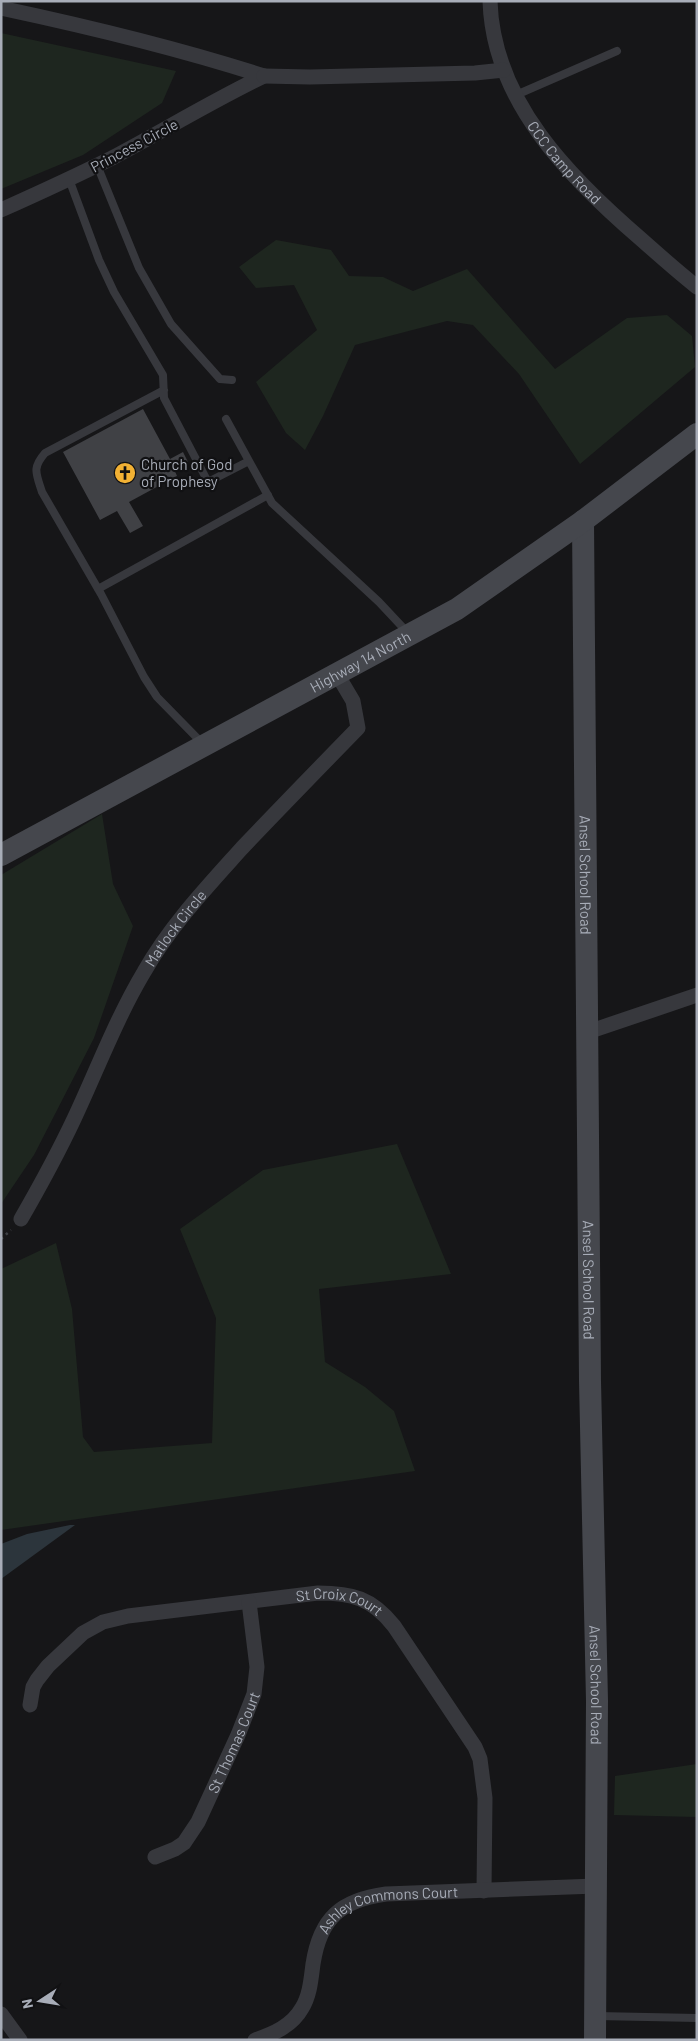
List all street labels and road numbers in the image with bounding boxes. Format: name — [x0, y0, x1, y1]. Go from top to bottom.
street label: Princess Circle — [87, 114, 181, 176]
street label: CCC Camp Road — [524, 117, 605, 208]
street label: Highway 14 North — [307, 627, 414, 696]
street label: Ansel School Road — [576, 815, 595, 935]
street label: Matlock Circle — [140, 886, 210, 970]
street label: Ansel School Road — [580, 1220, 599, 1340]
street label: St Croix Court — [295, 1584, 387, 1619]
street label: Ansel School Road — [586, 1625, 606, 1745]
street label: St Thomas Court — [204, 1689, 263, 1796]
street label: Ashley Commons Court — [314, 1882, 459, 1937]

